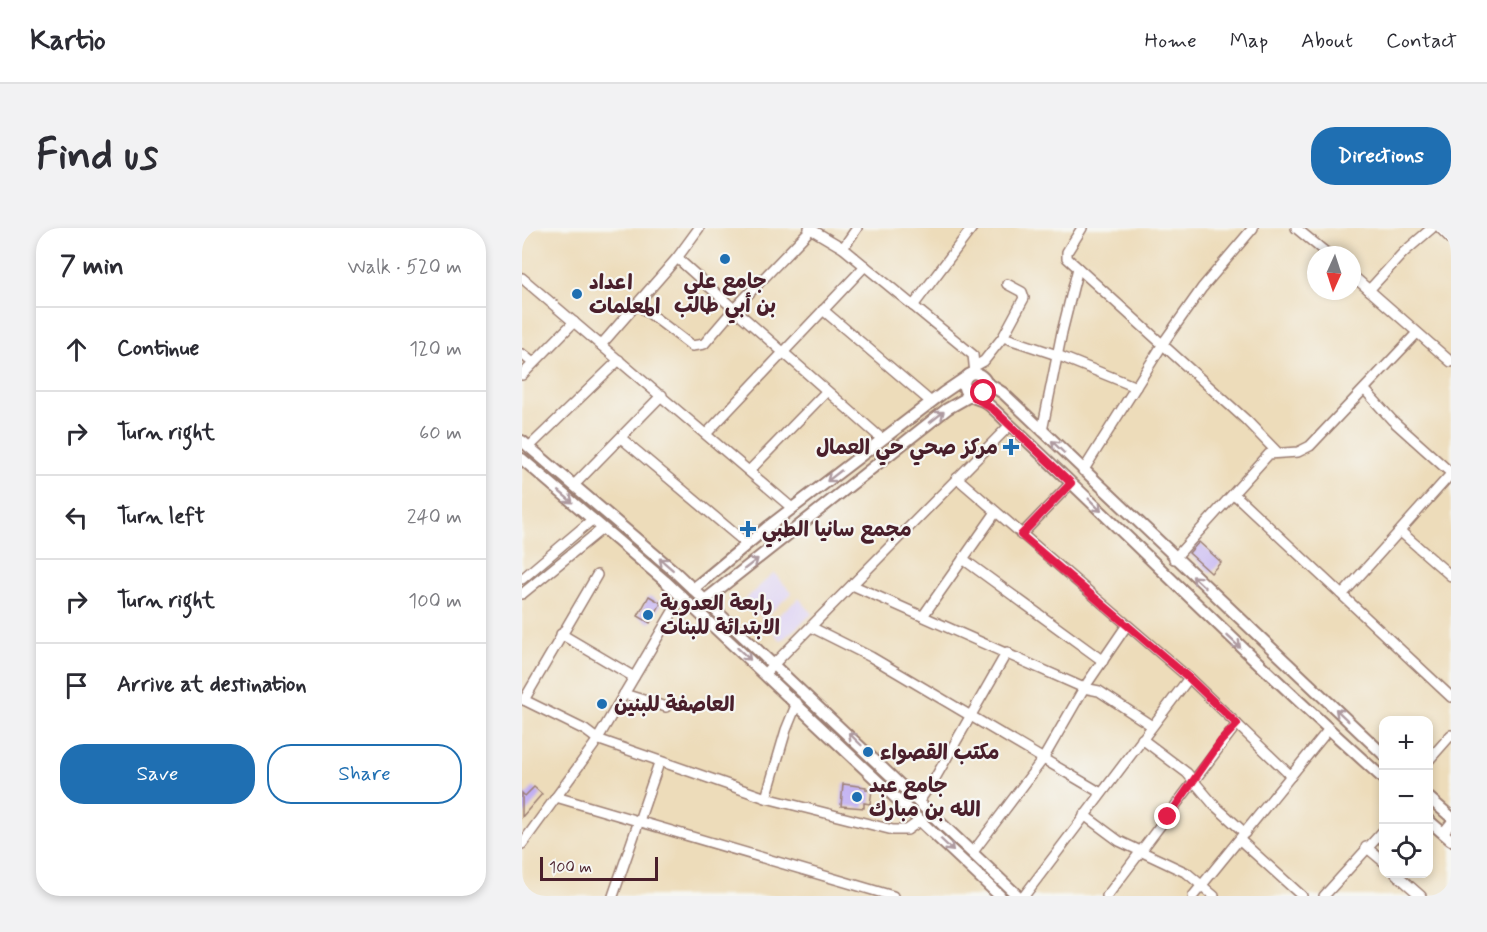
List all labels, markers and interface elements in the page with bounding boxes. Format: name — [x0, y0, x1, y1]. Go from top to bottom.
text: Kartio — [30, 23, 106, 60]
text: Home — [1145, 27, 1197, 55]
text: Map — [1230, 27, 1268, 55]
text: About — [1301, 27, 1353, 55]
text: Contact — [1386, 27, 1457, 55]
button: Directions — [1311, 127, 1451, 185]
text: Find us — [36, 129, 158, 184]
north arrow — [1307, 246, 1361, 300]
text: 7 min — [60, 250, 124, 284]
marker: جامع علي بن أبي طالب — [718, 252, 732, 266]
text: Walk · 520 m — [348, 254, 462, 281]
place label: جامع علي بن أبي طالب — [674, 268, 776, 324]
place label: اعداد المعلمات — [589, 269, 660, 321]
marker: اعداد المعلمات — [570, 287, 584, 301]
icon: ahead — [60, 333, 93, 366]
text: Continue — [117, 335, 199, 363]
text: 120 m — [409, 336, 462, 363]
route start — [970, 379, 996, 405]
one-way arrow — [928, 410, 944, 423]
icon: right — [60, 417, 93, 450]
text: Turn right — [117, 419, 215, 447]
text: 60 m — [419, 420, 462, 447]
place label: مركز صحي حي العمال — [816, 434, 998, 466]
marker: مركز صحي حي العمال — [1002, 438, 1020, 456]
one-way arrow — [1051, 439, 1066, 454]
one-way arrow — [827, 469, 843, 482]
one-way arrow — [559, 490, 574, 504]
one-way arrow — [1088, 498, 1103, 513]
icon: left — [60, 501, 93, 534]
text: Turn left — [117, 503, 205, 531]
text: 240 m — [407, 504, 462, 531]
place label: مجمع سانيا الطبي — [762, 516, 912, 548]
marker: مجمع سانيا الطبي — [739, 520, 757, 538]
one-way arrow — [659, 557, 674, 571]
one-way arrow — [742, 557, 758, 570]
one-way arrow — [1192, 575, 1207, 589]
icon: right — [60, 585, 93, 618]
text: Turn right — [117, 587, 215, 615]
text: 100 m — [408, 588, 462, 615]
place label: رابعة العدوية الابتدائة للبنات — [660, 590, 780, 642]
marker: رابعة العدوية الابتدائة للبنات — [641, 608, 655, 622]
one-way arrow — [1227, 635, 1242, 649]
one-way arrow — [736, 647, 751, 661]
icon: arrive — [60, 669, 93, 702]
text: Arrive at destination — [117, 671, 307, 699]
place label: العاصفة للبنين — [614, 691, 735, 719]
marker: العاصفة للبنين — [595, 697, 609, 711]
one-way arrow — [1334, 707, 1349, 722]
map controls — [1379, 716, 1433, 878]
button: + — [1379, 716, 1433, 770]
one-way arrow — [847, 732, 862, 747]
place label: مكتب القصواء — [880, 739, 999, 767]
button: Save — [60, 744, 255, 804]
button: Share — [267, 744, 462, 804]
marker: مكتب القصواء — [861, 745, 875, 759]
button: − — [1379, 770, 1433, 824]
place label: جامع عبد الله بن مبارك — [869, 772, 981, 824]
marker: جامع عبد الله بن مبارك — [850, 790, 864, 804]
route end — [1154, 803, 1180, 829]
button: locate — [1379, 824, 1433, 878]
one-way arrow — [939, 838, 954, 853]
scale bar — [540, 854, 658, 882]
text: 100 m — [549, 857, 592, 878]

